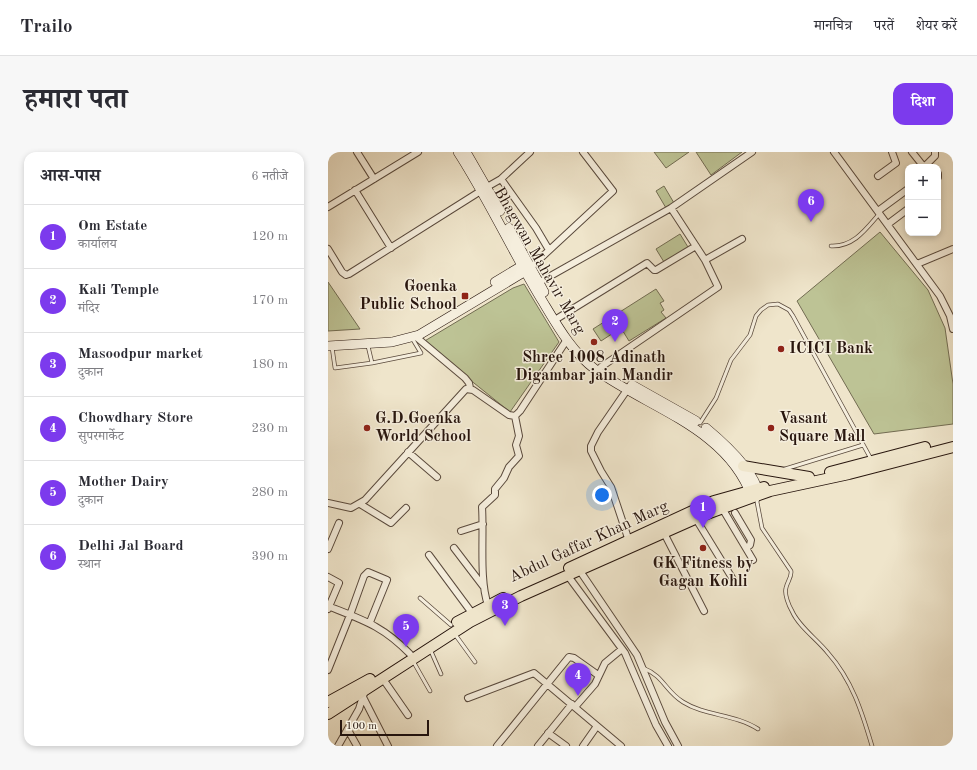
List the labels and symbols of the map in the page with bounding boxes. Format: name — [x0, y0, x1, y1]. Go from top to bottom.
street label: Bhagwan Mahavir Marg — [490, 185, 588, 338]
pin: 6 — [798, 189, 824, 222]
place label: Goenka Public School — [359, 279, 457, 313]
marker: Goenka Public School — [460, 291, 470, 301]
pin: 2 — [602, 309, 628, 342]
marker: Shree 1008 Adinath Digambar jain Mandir — [589, 337, 599, 347]
place label: ICICI Bank — [789, 341, 873, 357]
marker: ICICI Bank — [776, 344, 786, 354]
place label: Shree 1008 Adinath Digambar jain Mandir — [515, 350, 673, 384]
place label: G.D.Goenka World School — [375, 411, 471, 445]
place label: Vasant Square Mall — [779, 411, 866, 445]
marker: G.D.Goenka World School — [362, 423, 372, 433]
marker: Vasant Square Mall — [766, 423, 776, 433]
your location — [592, 485, 612, 505]
pin: 1 — [690, 495, 716, 528]
street label: Abdul Gaffar Khan Marg — [507, 498, 671, 586]
marker: GK Fitness by Gagan Kohli — [698, 543, 708, 553]
place label: GK Fitness by Gagan Kohli — [652, 556, 754, 590]
pin: 3 — [492, 593, 518, 626]
pin: 5 — [393, 614, 419, 647]
pin: 4 — [565, 663, 591, 696]
scale bar — [340, 718, 429, 737]

